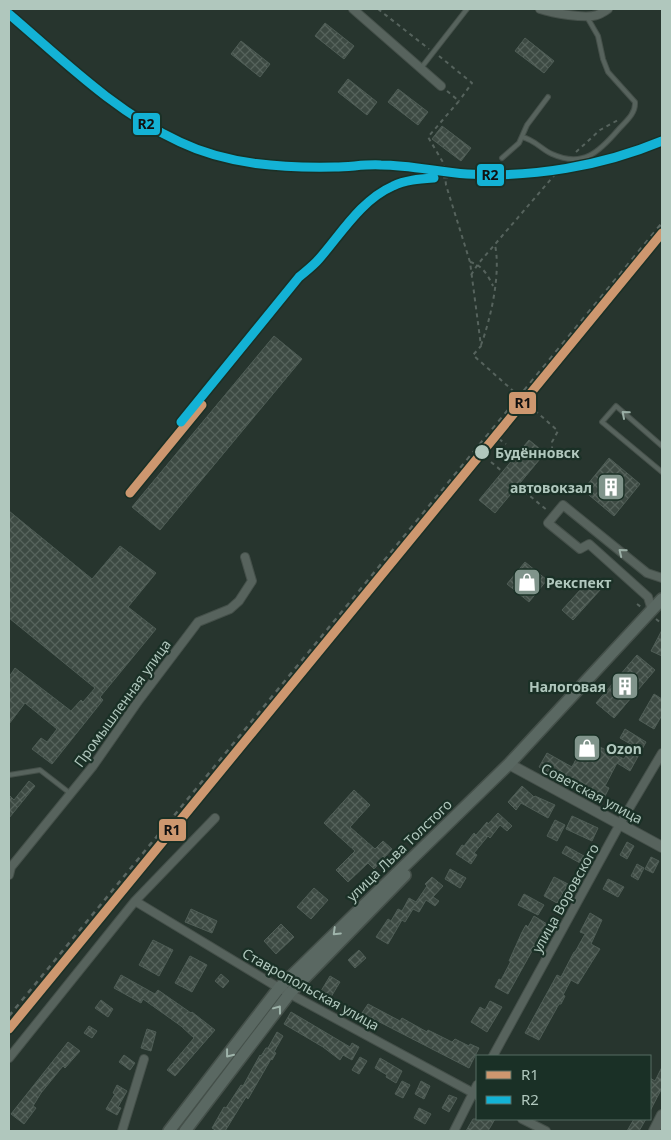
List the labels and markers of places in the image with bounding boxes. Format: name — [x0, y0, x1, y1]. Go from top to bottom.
marker: Будённовск — [473, 443, 491, 461]
place label: Будённовск — [495, 443, 580, 462]
building icon: автовокзал — [596, 472, 626, 502]
place label: автовокзал — [510, 478, 592, 497]
shop icon: Рекспект — [512, 567, 542, 597]
place label: Рекспект — [546, 573, 611, 592]
building icon: Налоговая — [610, 671, 640, 701]
place label: Налоговая — [529, 677, 606, 696]
shop icon: Ozon — [572, 733, 602, 763]
place label: Ozon — [606, 739, 642, 758]

